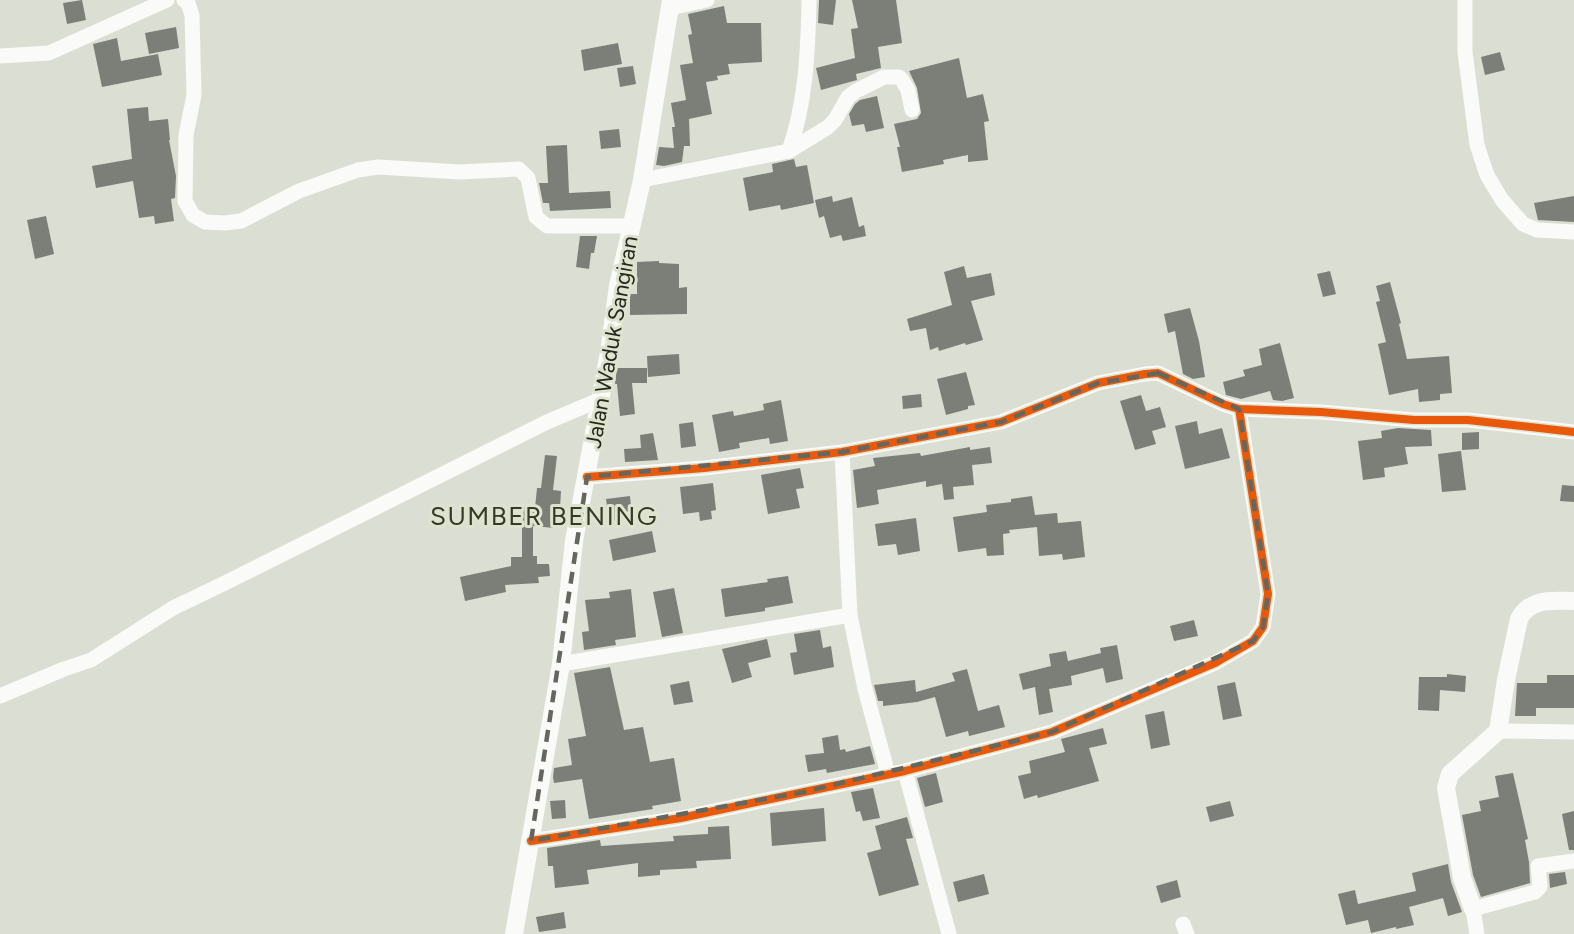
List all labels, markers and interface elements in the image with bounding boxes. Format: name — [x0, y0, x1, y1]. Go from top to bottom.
street label: Jalan Waduk Sangiran — [580, 234, 643, 450]
district label: SUMBER BENING — [430, 500, 658, 532]

